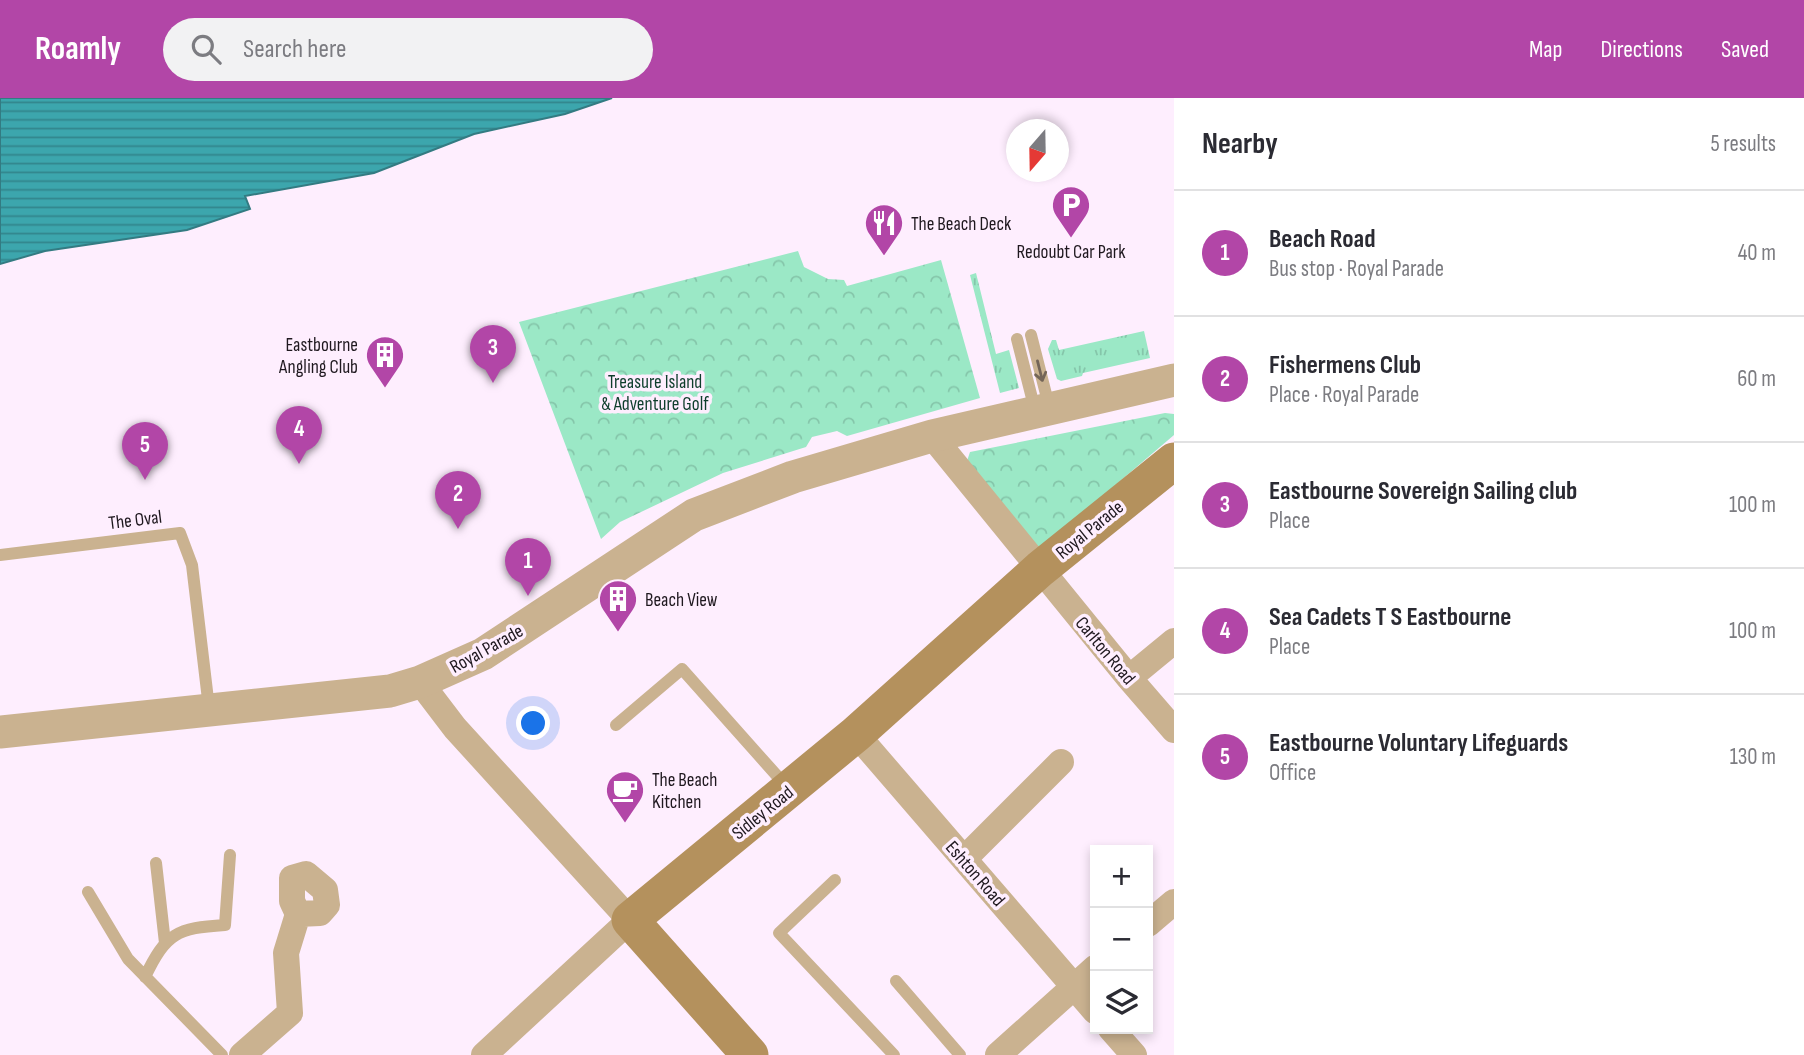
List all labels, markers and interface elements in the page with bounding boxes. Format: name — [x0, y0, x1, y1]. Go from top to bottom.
search box — [163, 18, 653, 81]
text: Roamly — [35, 29, 121, 69]
icon: search — [187, 30, 225, 68]
text: Search here — [243, 34, 346, 65]
text: Map — [1529, 35, 1562, 64]
text: Directions — [1600, 35, 1683, 64]
text: Saved — [1721, 35, 1769, 64]
north arrow — [1006, 119, 1069, 182]
text: Nearby — [1202, 126, 1278, 162]
text: 5 results — [1710, 130, 1776, 158]
parking icon: Redoubt Car Park — [1050, 184, 1092, 239]
restaurant icon: The Beach Deck — [863, 202, 905, 257]
place label: The Beach Deck — [911, 213, 1012, 236]
text: Beach Road — [1269, 224, 1375, 255]
text: 1 — [1220, 239, 1230, 267]
text: 40 m — [1738, 239, 1776, 267]
place label: Redoubt Car Park — [1016, 241, 1126, 264]
text: Bus stop · Royal Parade — [1269, 255, 1444, 283]
pin: 3 — [470, 325, 516, 383]
place label: Eastbourne Angling Club — [278, 334, 358, 379]
building icon: Eastbourne Angling Club — [364, 334, 406, 389]
text: Fishermens Club — [1269, 350, 1421, 381]
one-way arrow — [1034, 360, 1047, 382]
text: 2 — [1220, 365, 1230, 393]
text: 60 m — [1737, 365, 1776, 393]
park label: Treasure Island & Adventure Golf — [601, 371, 709, 416]
text: Place · Royal Parade — [1269, 381, 1419, 409]
pin: 4 — [276, 406, 322, 464]
pin: 5 — [122, 422, 168, 480]
pin: 2 — [435, 471, 481, 529]
text: Eastbourne Sovereign Sailing club — [1269, 476, 1577, 507]
text: 3 — [1220, 491, 1230, 519]
text: 100 m — [1729, 491, 1776, 519]
street label: Royal Parade — [1051, 496, 1128, 564]
street label: The Oval — [107, 506, 163, 535]
text: Place — [1269, 507, 1310, 535]
pin: 1 — [505, 538, 551, 596]
building icon: Beach View — [597, 578, 639, 633]
place label: Beach View — [645, 589, 718, 612]
text: Sea Cadets T S Eastbourne — [1269, 602, 1511, 633]
street label: Carlton Road — [1070, 612, 1140, 690]
text: 4 — [1220, 617, 1230, 645]
text: 100 m — [1729, 617, 1776, 645]
street label: Royal Parade — [446, 620, 527, 679]
text: Place — [1269, 633, 1310, 661]
your location — [516, 706, 550, 740]
text: Eastbourne Voluntary Lifeguards — [1269, 728, 1568, 759]
text: 5 — [1220, 743, 1230, 771]
text: 130 m — [1730, 743, 1776, 771]
text: Office — [1269, 759, 1316, 787]
cafe icon: The Beach Kitchen — [604, 769, 646, 824]
place label: The Beach Kitchen — [652, 769, 717, 814]
street label: Sidley Road — [727, 781, 798, 845]
street label: Eshton Road — [940, 837, 1010, 911]
map controls — [1090, 845, 1153, 1034]
button: + — [1090, 845, 1153, 908]
button: − — [1090, 908, 1153, 971]
button: layers — [1090, 971, 1153, 1034]

